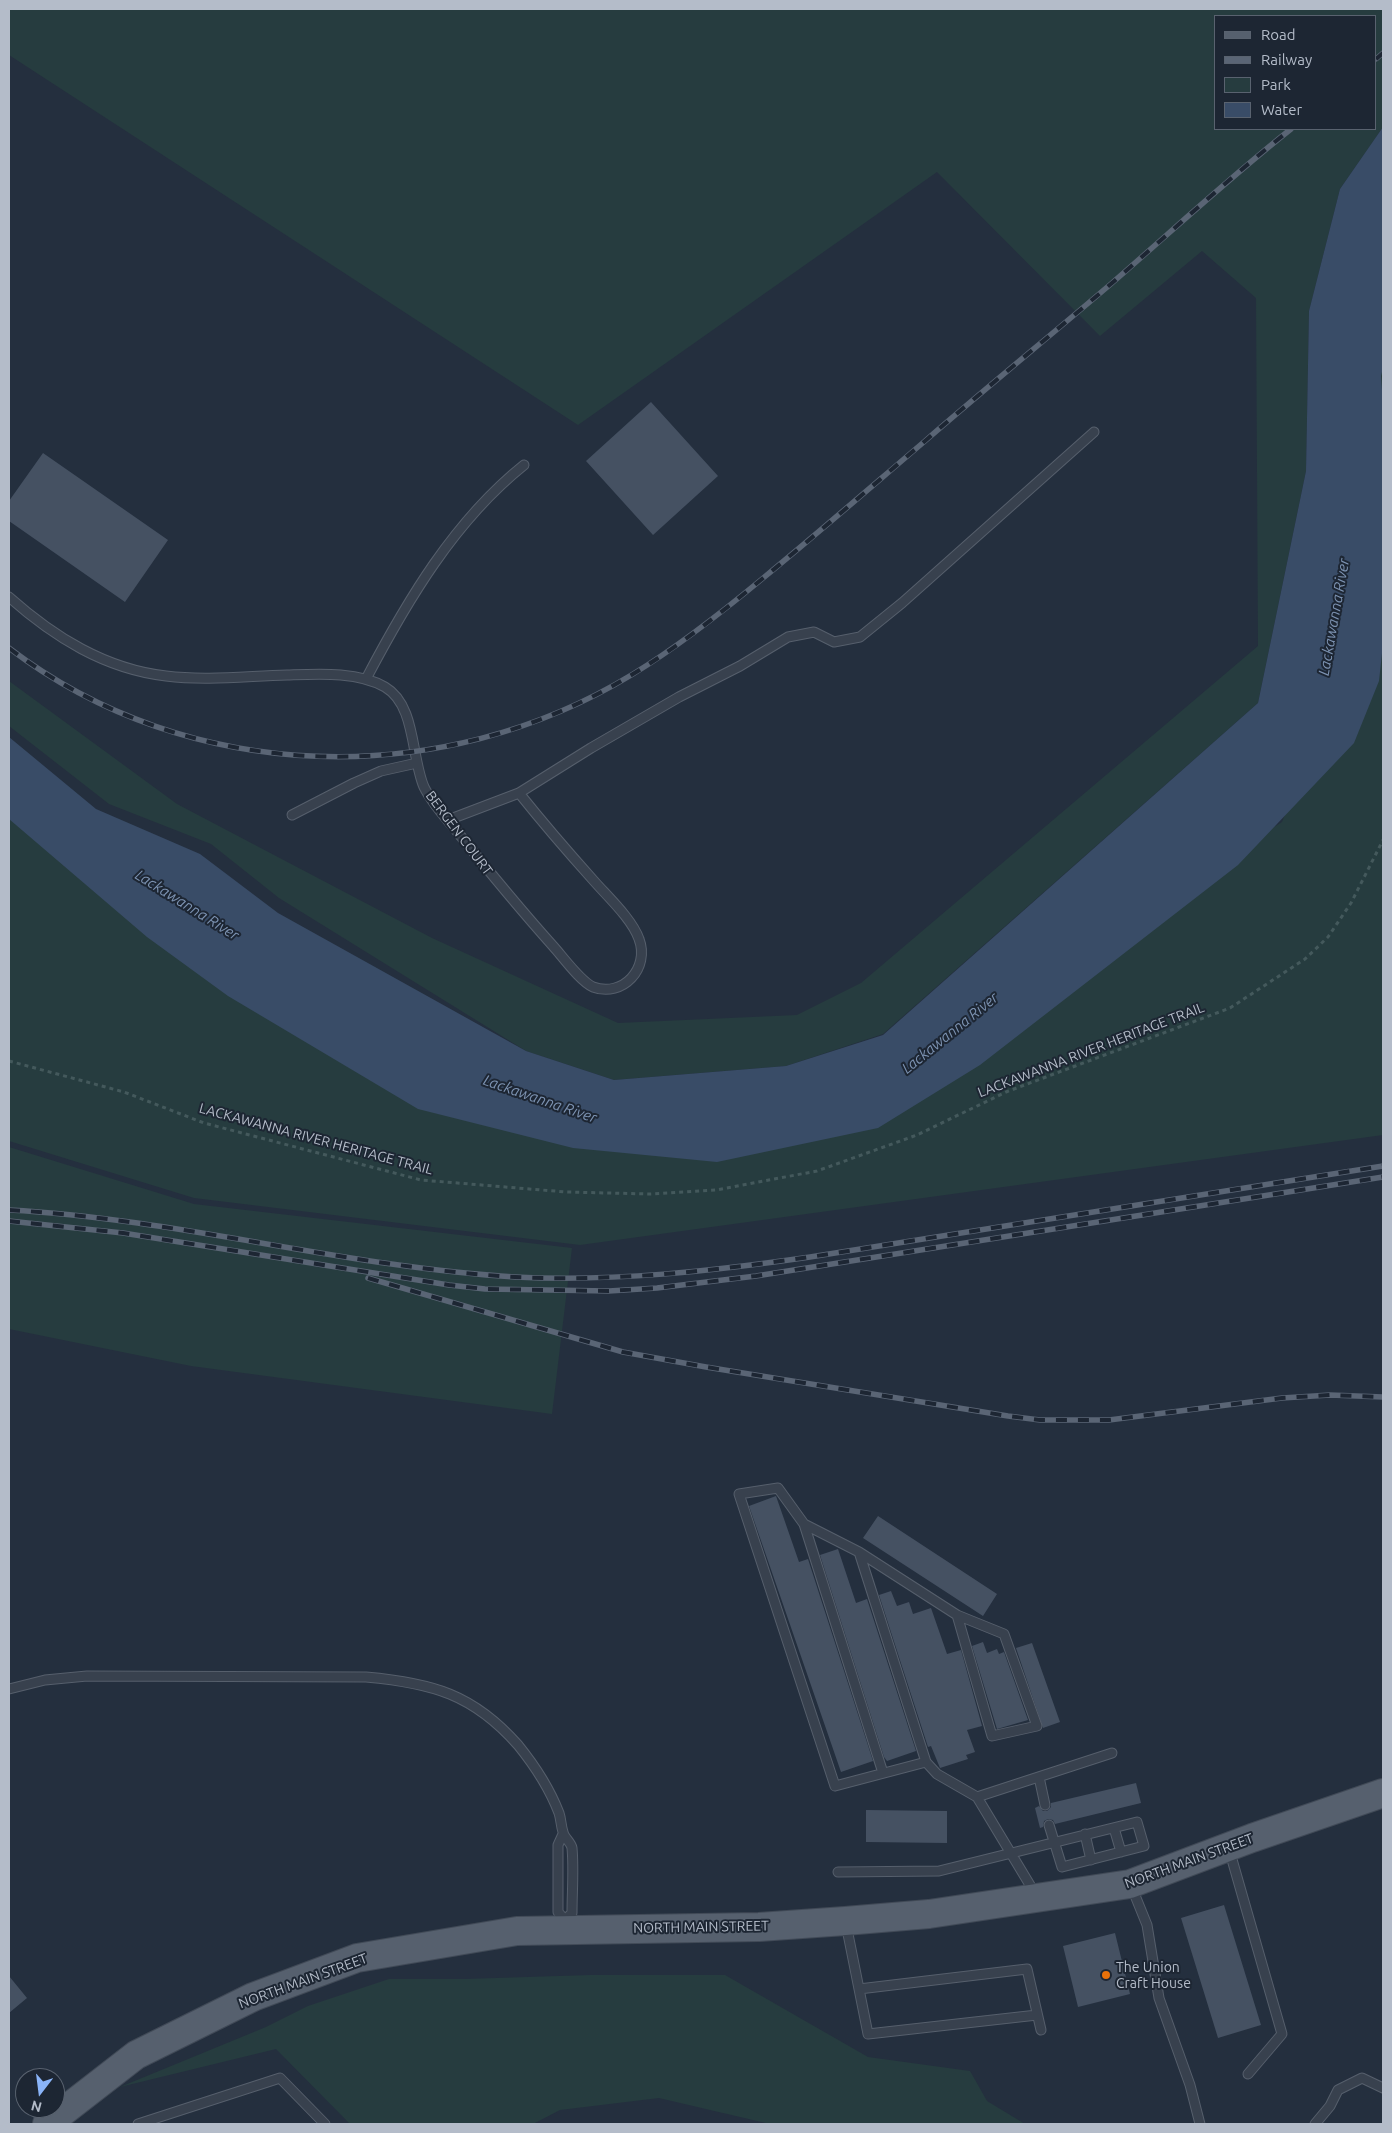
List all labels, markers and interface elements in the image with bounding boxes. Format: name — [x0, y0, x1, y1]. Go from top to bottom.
legend — [1214, 15, 1377, 130]
text: Road — [1261, 26, 1296, 43]
text: Railway — [1261, 51, 1312, 68]
text: Park — [1261, 76, 1291, 93]
text: Water — [1261, 101, 1302, 118]
water label: Lackawanna River — [1315, 557, 1353, 677]
street label: BERGEN COURT — [422, 788, 496, 878]
water label: Lackawanna River — [132, 866, 242, 944]
water label: Lackawanna River — [898, 989, 1002, 1077]
street label: LACKAWANNA RIVER HERITAGE TRAIL — [975, 999, 1207, 1101]
water label: Lackawanna River — [481, 1071, 599, 1127]
street label: LACKAWANNA RIVER HERITAGE TRAIL — [197, 1100, 435, 1178]
street label: NORTH MAIN STREET — [1122, 1830, 1256, 1892]
street label: NORTH MAIN STREET — [633, 1917, 769, 1937]
street label: NORTH MAIN STREET — [236, 1950, 370, 2012]
place label: The Union Craft House — [1116, 1959, 1191, 1991]
marker: The Union Craft House — [1100, 1969, 1112, 1981]
north arrow — [15, 2068, 65, 2118]
text: N — [29, 2097, 44, 2116]

